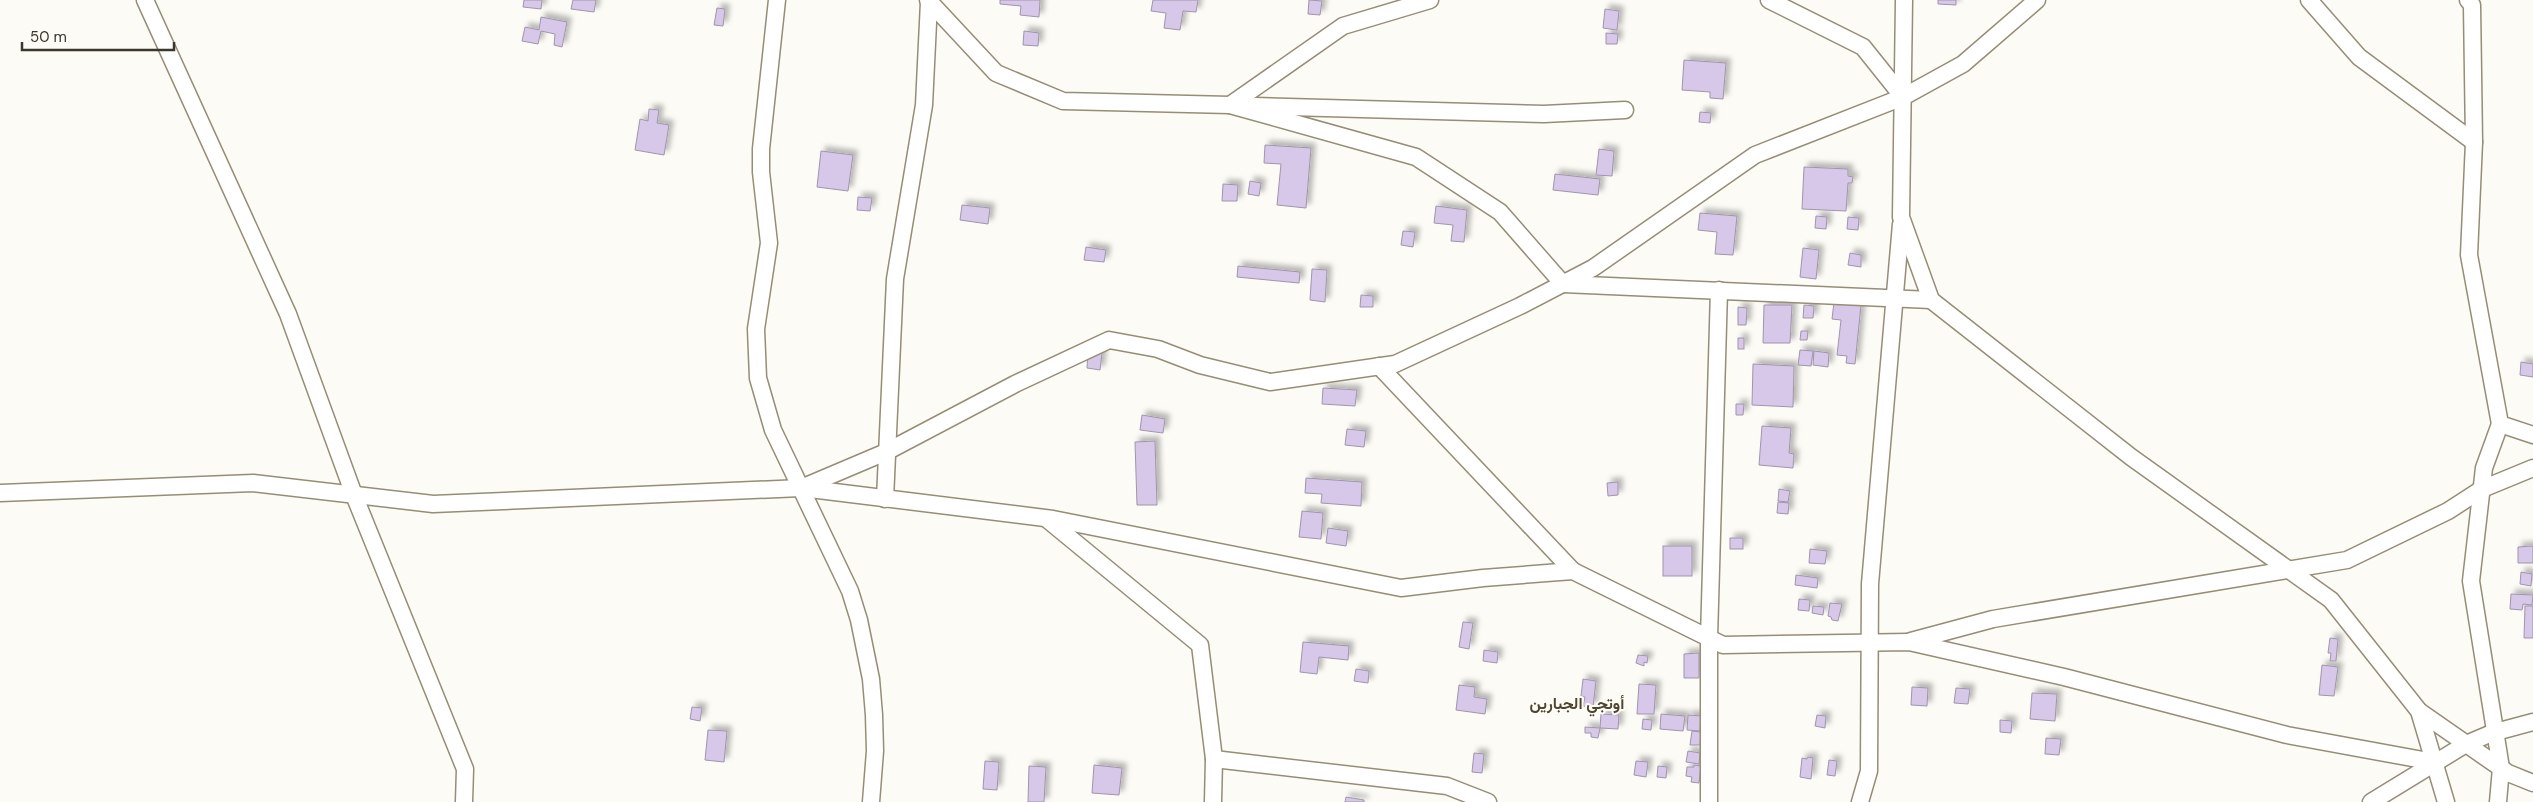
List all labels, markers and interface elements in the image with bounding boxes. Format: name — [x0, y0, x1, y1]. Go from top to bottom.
scale bar — [22, 20, 175, 52]
text: 50 m — [30, 27, 67, 47]
district label: أوتجي الجبارين — [1530, 693, 1624, 717]

